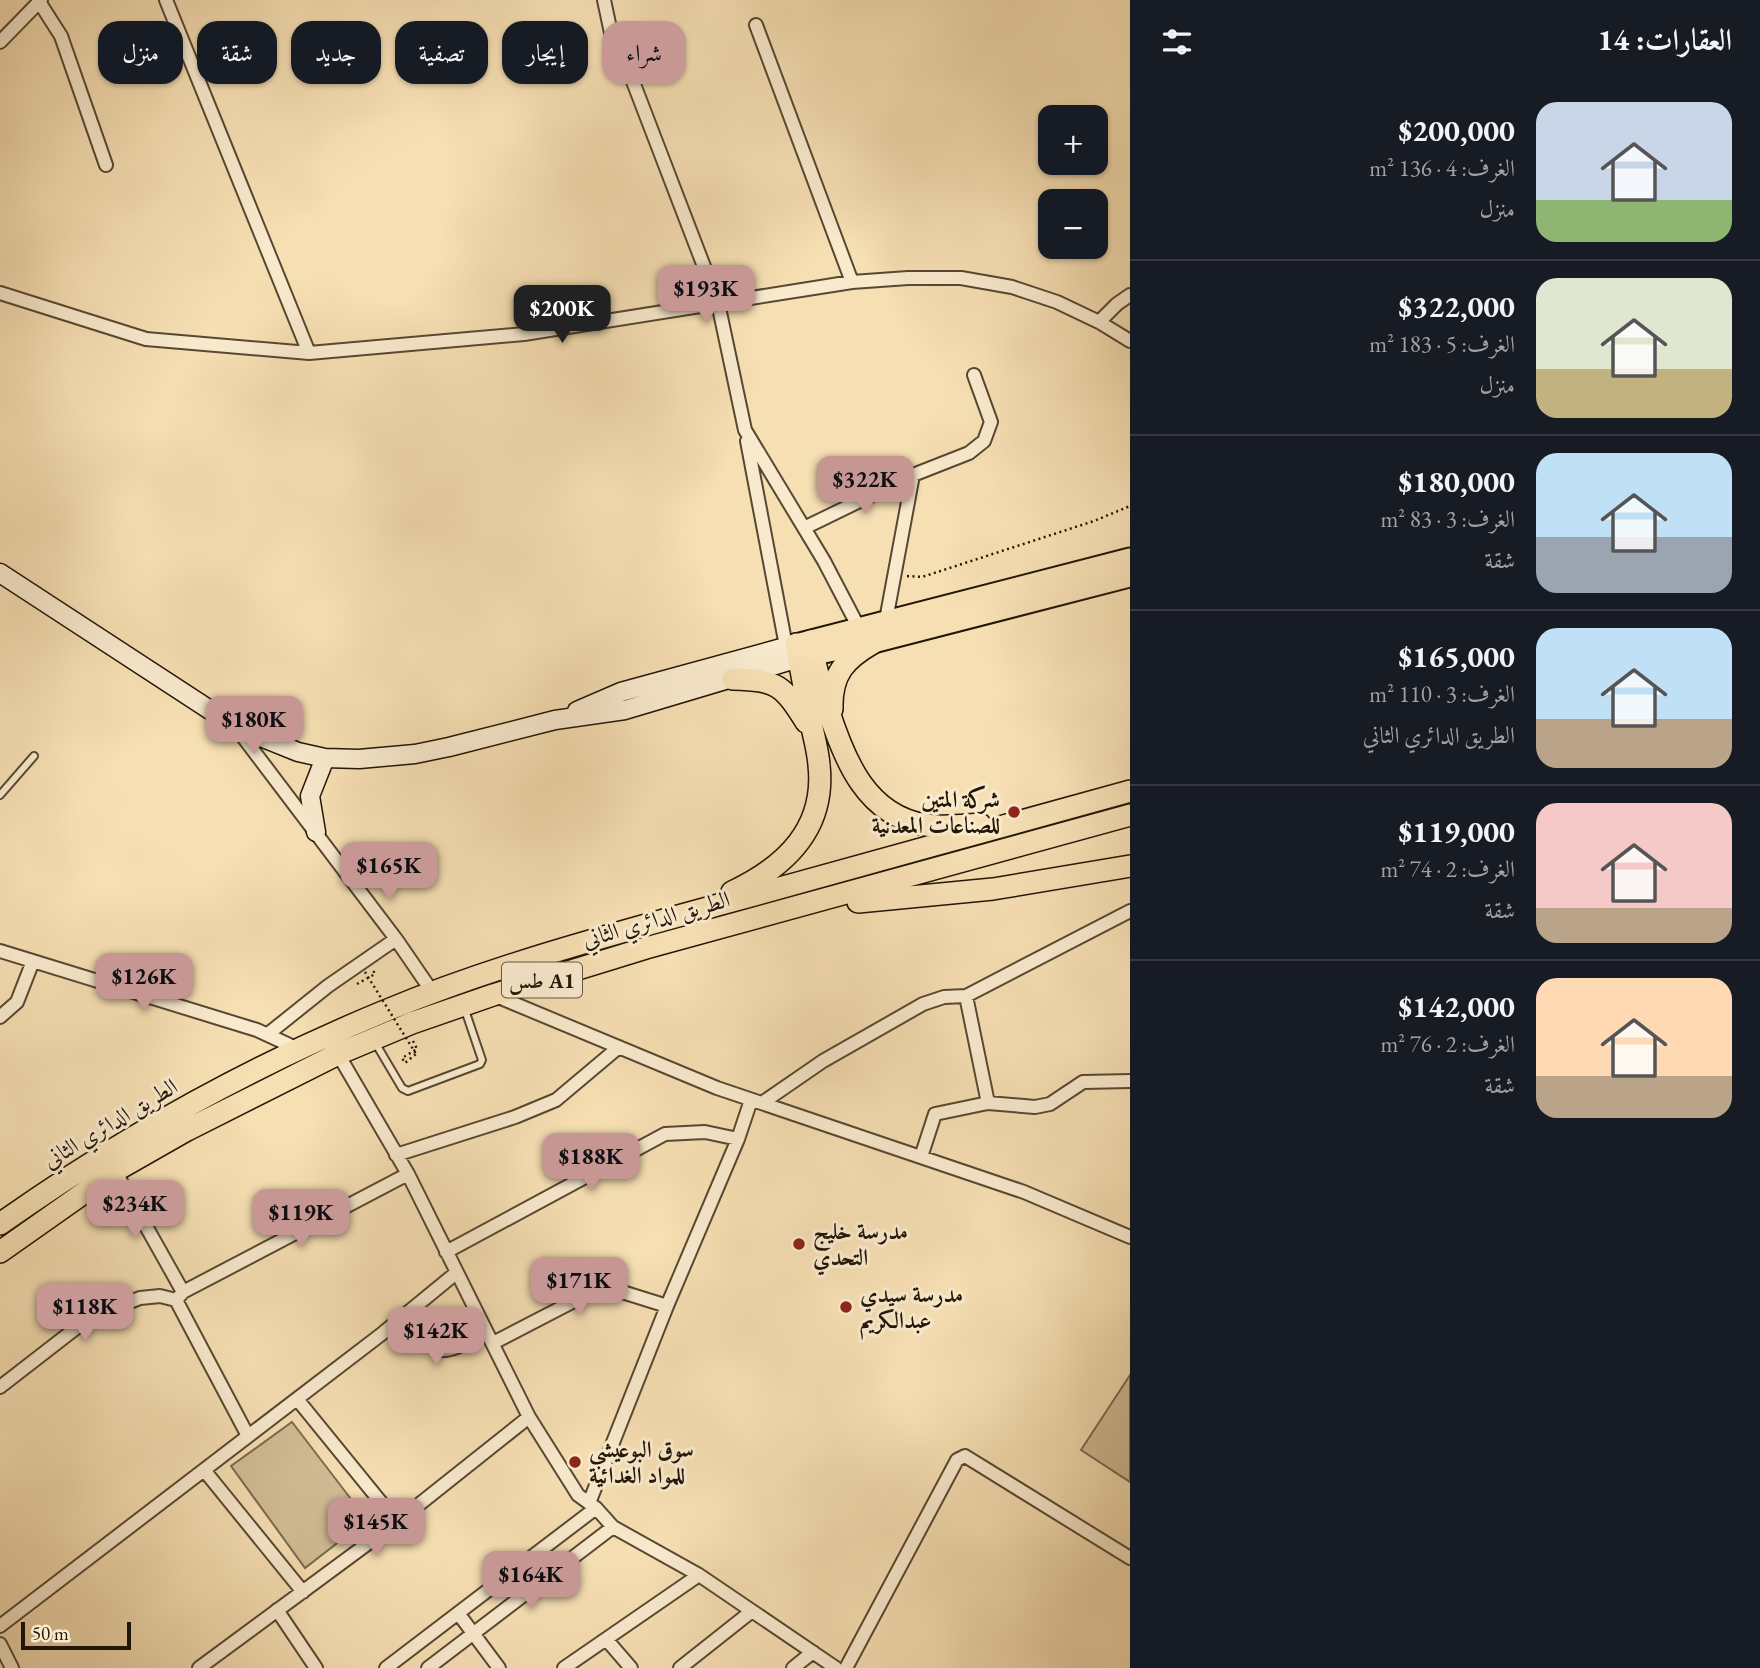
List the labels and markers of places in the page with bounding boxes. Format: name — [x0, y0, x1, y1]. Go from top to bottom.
pin: $193K — [657, 266, 755, 325]
pin: $200K — [513, 286, 611, 345]
pin: $322K — [816, 456, 914, 516]
pin: $180K — [205, 696, 303, 756]
place label: شركة المتين للصناعات المعدنية — [872, 784, 1000, 840]
marker: شركة المتين للصناعات المعدنية — [1006, 804, 1022, 820]
pin: $165K — [340, 842, 438, 902]
pin: $126K — [95, 954, 193, 1013]
pin: $188K — [542, 1134, 640, 1193]
pin: $234K — [86, 1180, 184, 1240]
pin: $119K — [252, 1190, 350, 1249]
place label: مدرسة خليج التحدي — [813, 1216, 908, 1276]
marker: مدرسة خليج التحدي — [791, 1236, 807, 1252]
pin: $171K — [530, 1258, 628, 1317]
place label: مدرسة سيدي عبدالكريم — [860, 1279, 963, 1340]
pin: $118K — [36, 1284, 134, 1343]
marker: مدرسة سيدي عبدالكريم — [838, 1299, 854, 1315]
pin: $142K — [387, 1308, 485, 1367]
place label: سوق البوعيشي للمواد الغدائية — [589, 1434, 694, 1490]
marker: سوق البوعيشي للمواد الغدائية — [567, 1454, 583, 1470]
pin: $145K — [327, 1498, 425, 1558]
pin: $164K — [482, 1552, 580, 1611]

